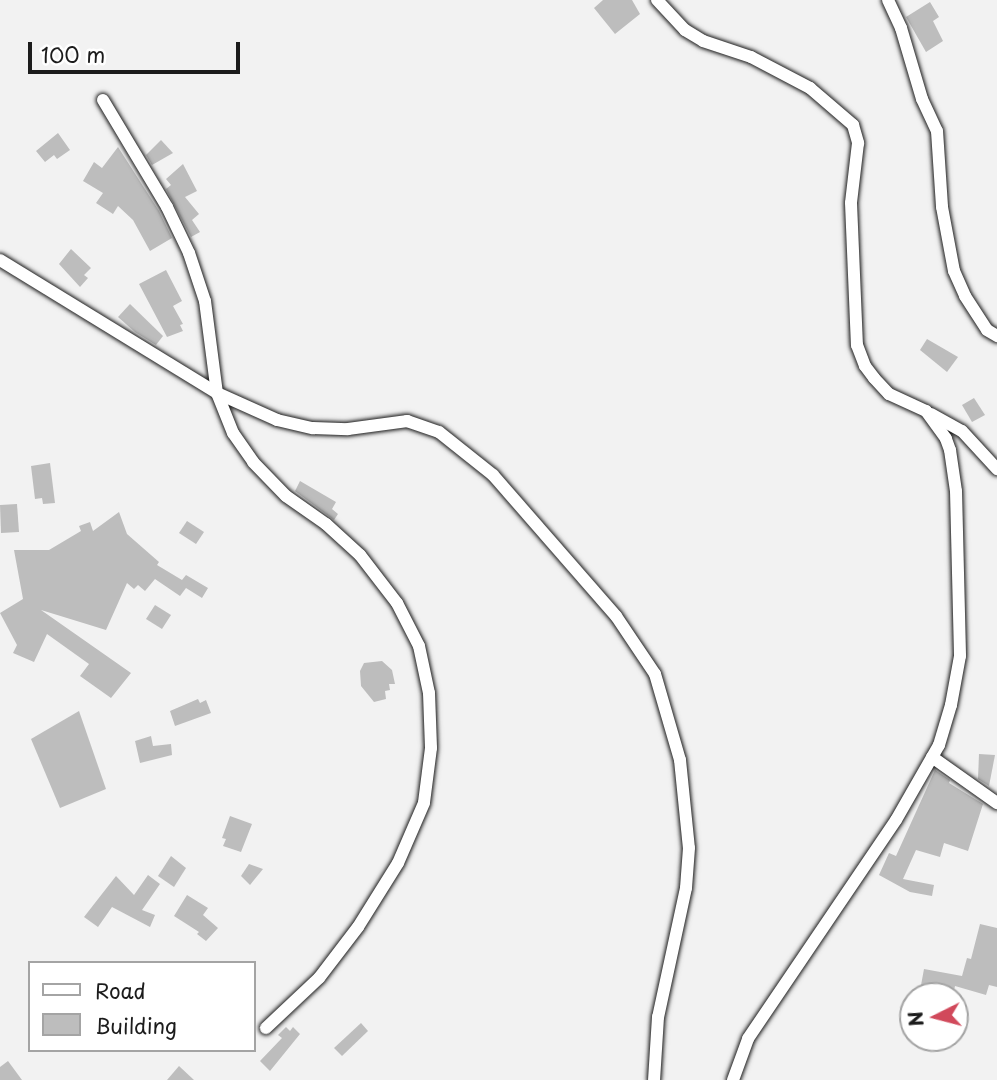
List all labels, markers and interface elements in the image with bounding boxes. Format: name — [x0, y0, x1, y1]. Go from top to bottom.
scale bar — [32, 28, 243, 72]
text: 100 m — [41, 38, 105, 70]
legend — [28, 961, 256, 1052]
text: Road — [95, 974, 146, 1006]
north arrow — [899, 982, 969, 1052]
text: Building — [95, 1009, 177, 1041]
text: N — [900, 1010, 930, 1028]

